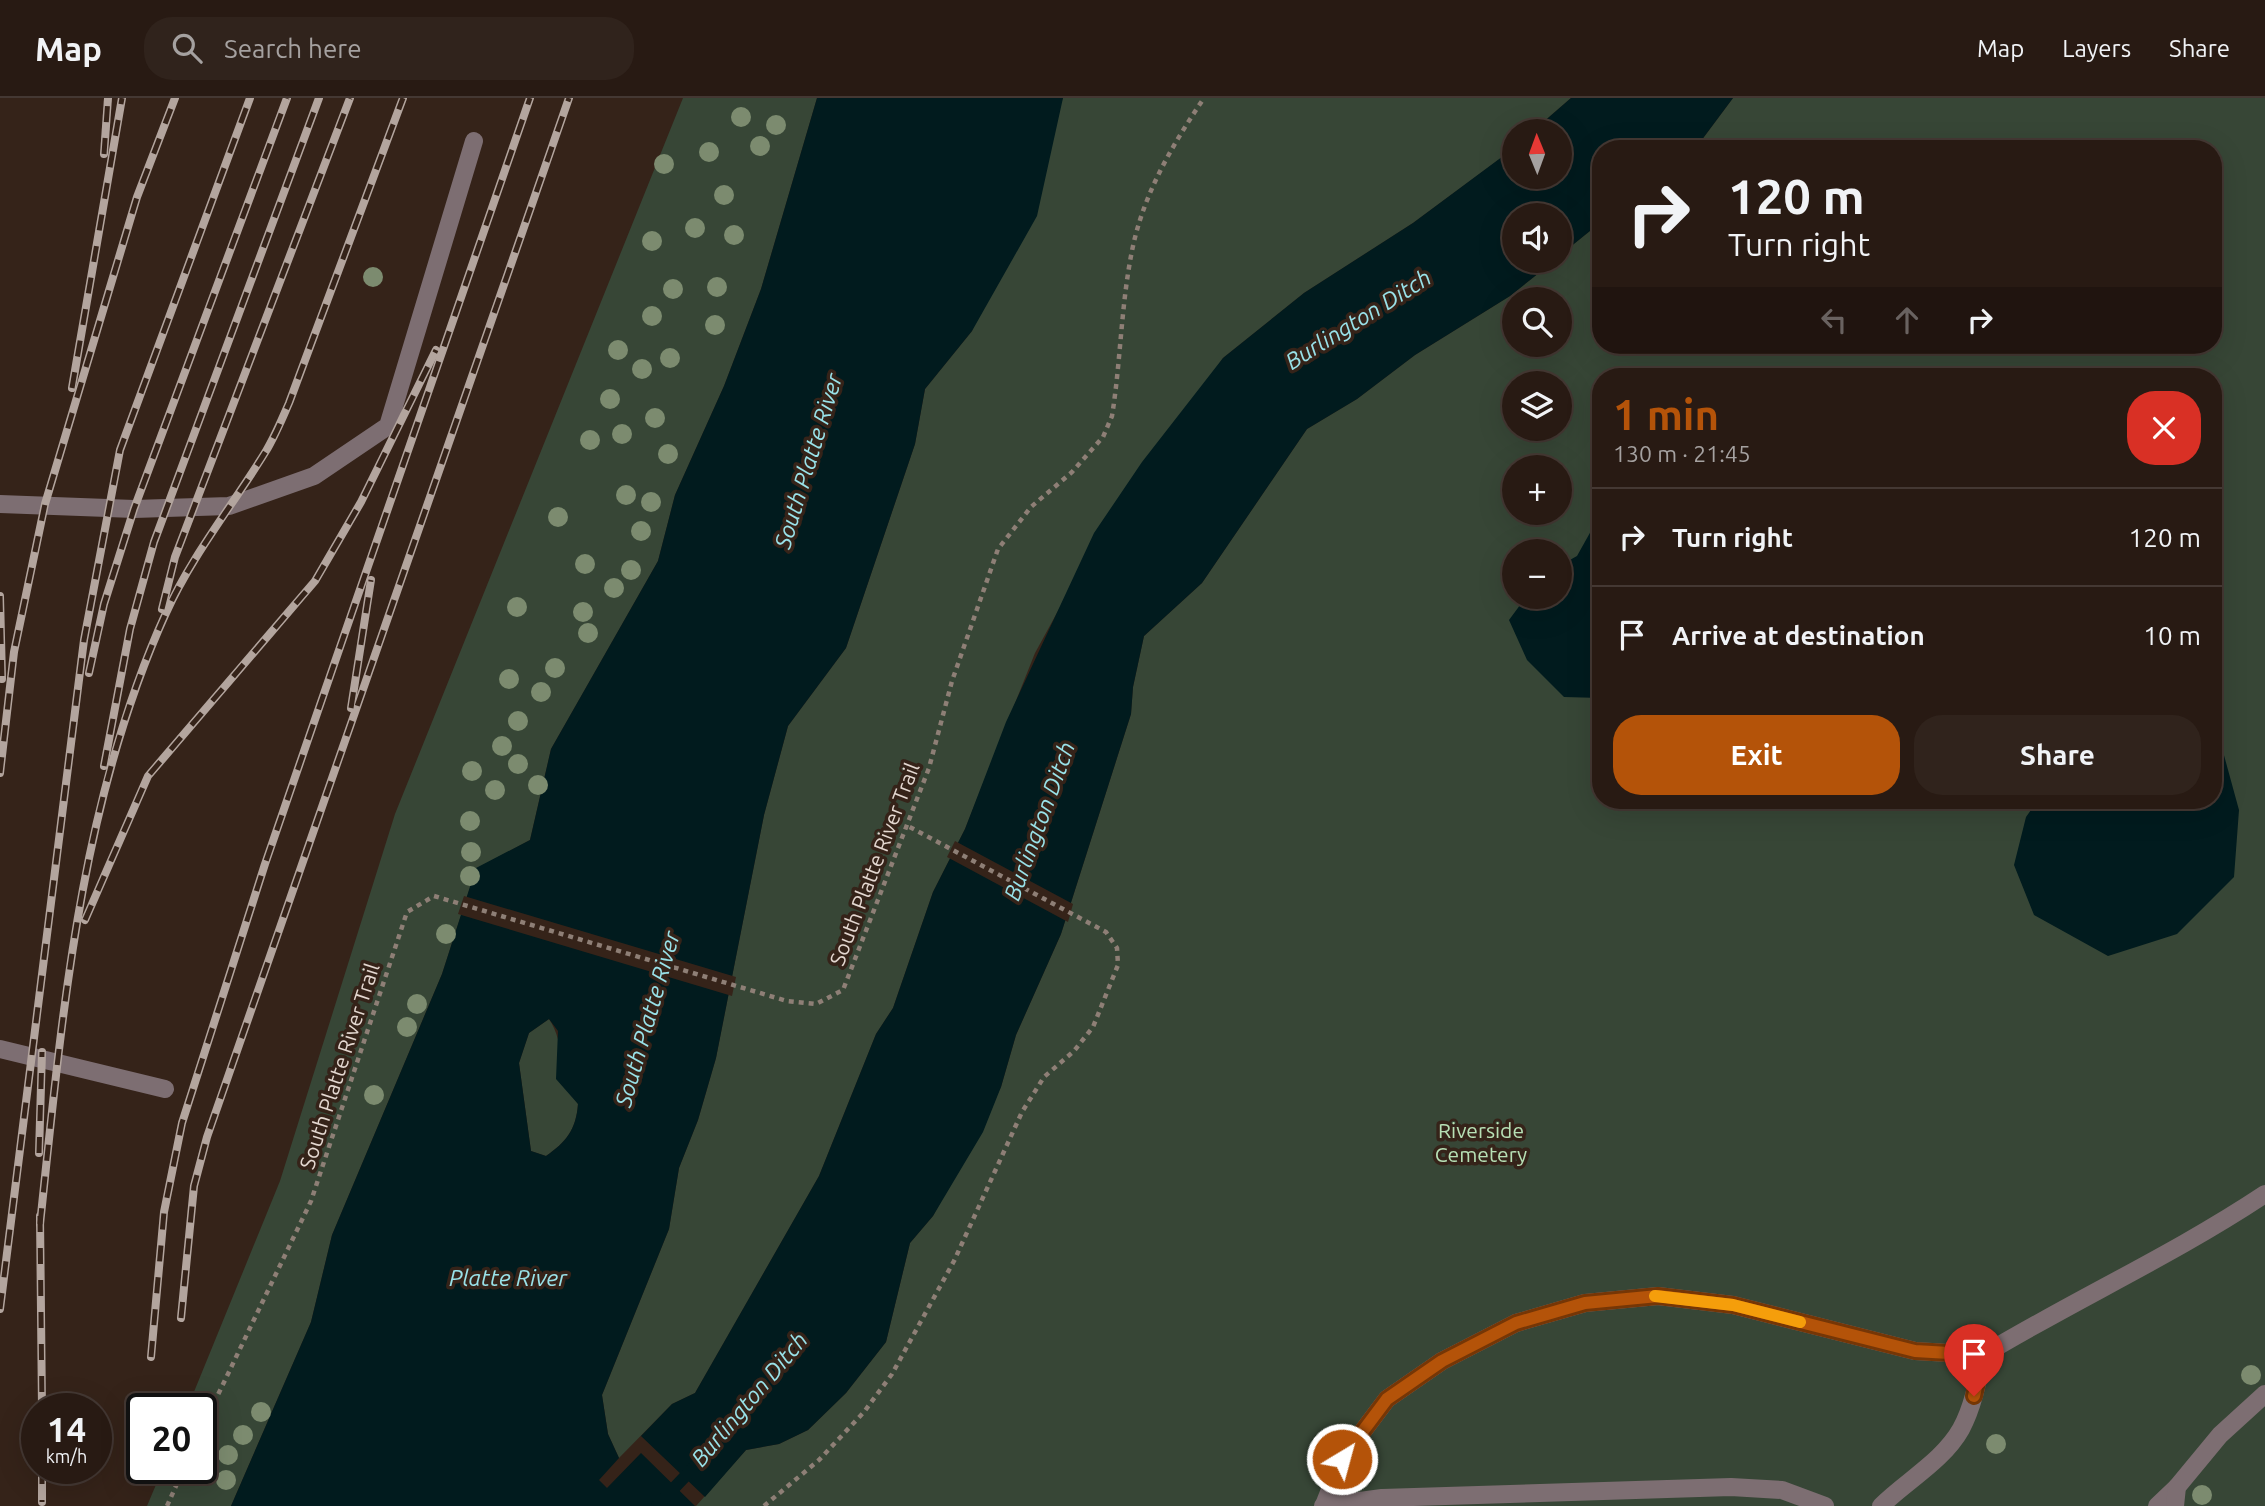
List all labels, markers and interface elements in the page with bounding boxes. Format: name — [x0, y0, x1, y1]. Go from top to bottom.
search box — [144, 17, 634, 80]
icon: search — [168, 29, 206, 67]
text: Map — [35, 30, 102, 67]
text: Search here — [224, 34, 362, 63]
text: Map — [1977, 35, 2024, 62]
text: Layers — [2062, 35, 2131, 62]
text: Share — [2169, 35, 2230, 62]
north arrow — [1502, 119, 1572, 189]
map controls — [1502, 119, 1572, 609]
icon: right — [1613, 168, 1704, 259]
text: 120 m — [1728, 168, 1865, 223]
button: sound — [1502, 203, 1572, 273]
text: Turn right — [1728, 226, 1870, 262]
water label: Burlington Ditch — [1281, 264, 1435, 374]
button: search — [1502, 287, 1572, 357]
icon: left — [1815, 301, 1853, 339]
icon: ahead — [1888, 301, 1926, 339]
icon: right — [1961, 301, 1999, 339]
water label: South Platte River — [769, 369, 847, 552]
button: layers — [1502, 371, 1572, 441]
text: 1 min — [1613, 391, 1719, 438]
button: close — [2127, 391, 2201, 465]
text: 130 m · 21:45 — [1613, 441, 1751, 466]
button: + — [1502, 455, 1572, 525]
icon: right — [1613, 518, 1651, 556]
text: Turn right — [1672, 523, 1793, 552]
text: 120 m — [2129, 523, 2201, 552]
button: − — [1502, 539, 1572, 609]
icon: arrive — [1613, 616, 1651, 654]
text: Arrive at destination — [1672, 621, 1925, 650]
text: 10 m — [2143, 621, 2201, 650]
button: Exit — [1613, 715, 1900, 795]
button: Share — [1914, 715, 2201, 795]
water label: Burlington Ditch — [999, 738, 1079, 904]
street label: South Platte River Trail — [824, 759, 924, 969]
water label: South Platte River — [610, 927, 684, 1111]
street label: South Platte River Trail — [294, 960, 384, 1172]
park label: Riverside Cemetery — [1435, 1118, 1527, 1166]
water label: Platte River — [449, 1265, 568, 1290]
pin — [1944, 1324, 2004, 1396]
water label: Burlington Ditch — [686, 1327, 812, 1471]
icon: arrive — [1955, 1335, 1993, 1373]
speed limit sign: 20 — [126, 1393, 217, 1484]
text: 14 — [47, 1409, 86, 1449]
position arrow — [1305, 1422, 1379, 1496]
text: km/h — [46, 1446, 87, 1466]

